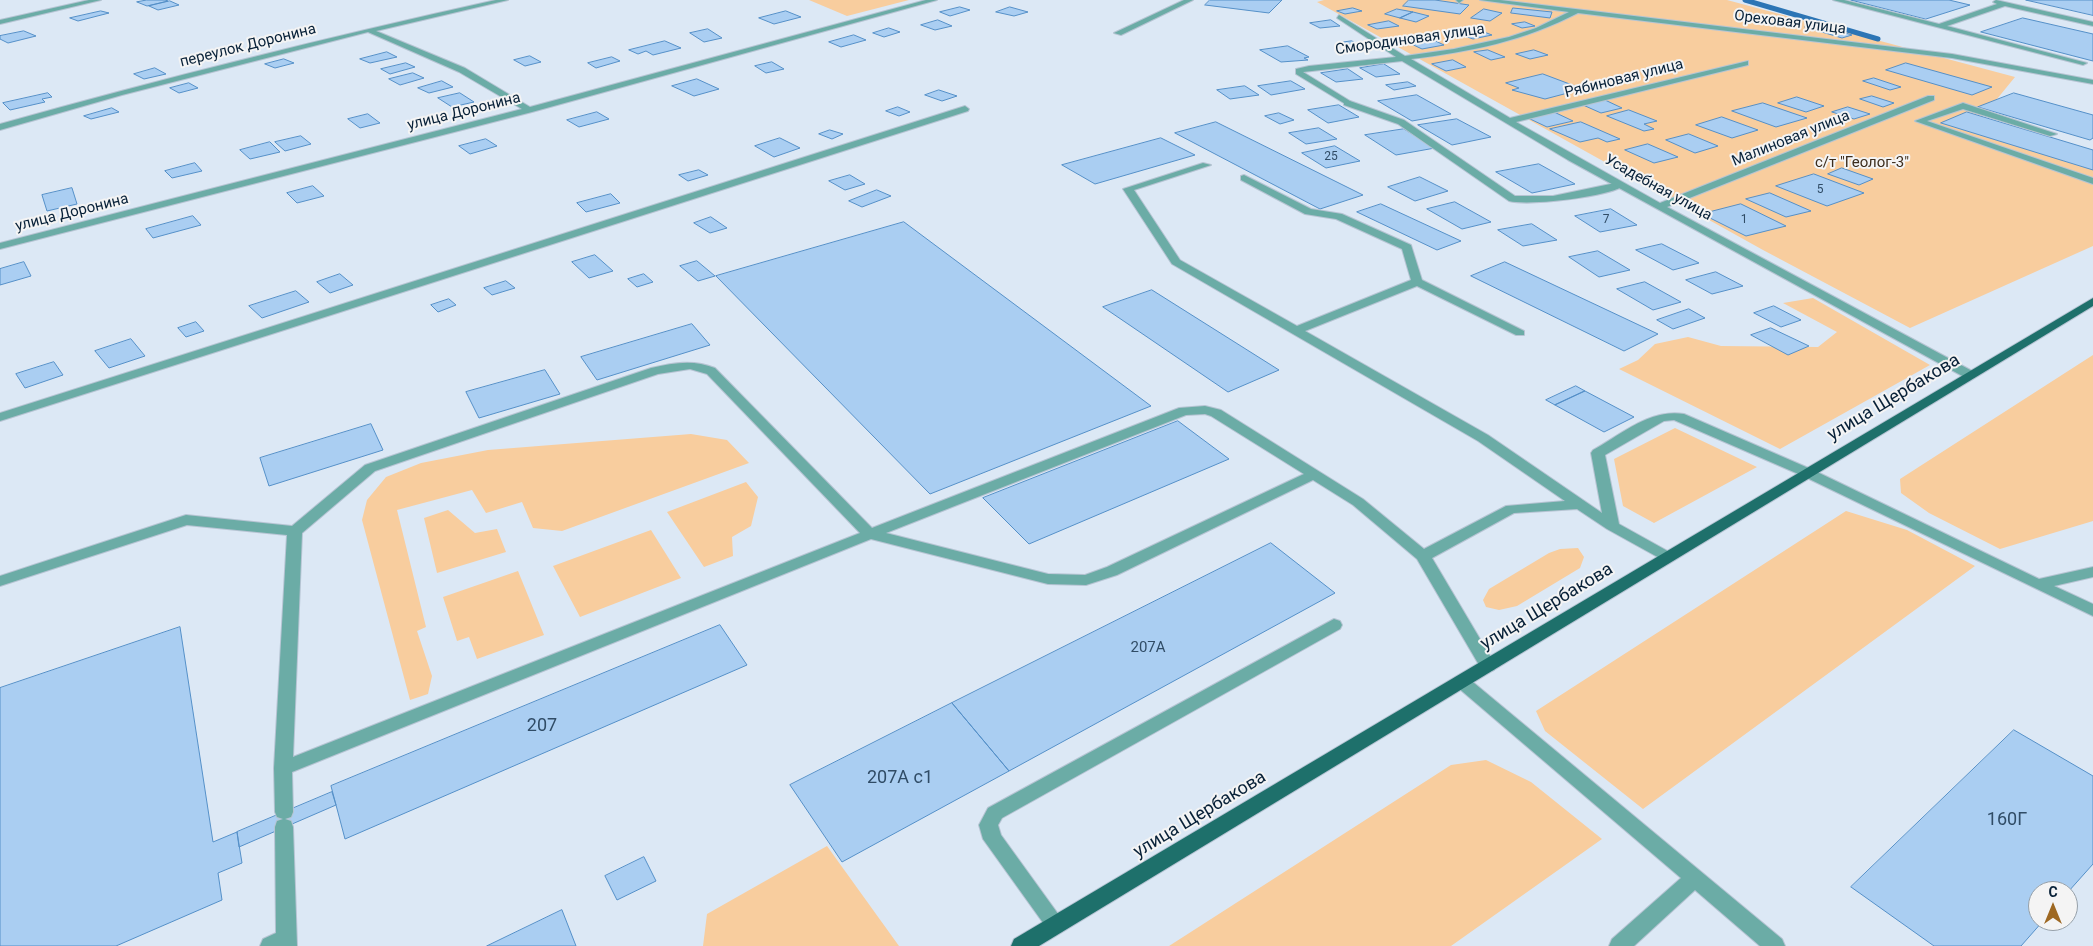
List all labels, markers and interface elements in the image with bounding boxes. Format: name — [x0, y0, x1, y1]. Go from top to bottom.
street label: Ореховая улица — [1733, 7, 1847, 39]
street label: переулок Доронина — [178, 20, 318, 72]
street label: Смородиновая улица — [1334, 21, 1486, 59]
street label: Рябиновая улица — [1563, 56, 1685, 102]
street label: улица Доронина — [406, 89, 522, 135]
street label: Малиновая улица — [1729, 107, 1853, 171]
house number: 25 — [1324, 150, 1338, 164]
street label: Усадебная улица — [1601, 151, 1715, 225]
park label: с/т "Геолог-3" — [1815, 154, 1909, 172]
house number: 5 — [1817, 183, 1823, 197]
street label: улица Доронина — [14, 190, 130, 236]
house number: 7 — [1603, 213, 1609, 227]
house number: 1 — [1741, 213, 1747, 227]
street label: улица Щербакова — [1824, 350, 1964, 446]
street label: улица Щербакова — [1477, 559, 1617, 655]
house number: 207А — [1130, 639, 1166, 657]
house number: 207 — [527, 715, 557, 737]
house number: 207А с1 — [867, 767, 933, 789]
street label: улица Щербакова — [1130, 767, 1270, 863]
house number: 160Г — [1987, 809, 2027, 831]
north arrow — [2028, 881, 2078, 931]
text: С — [2048, 884, 2058, 900]

